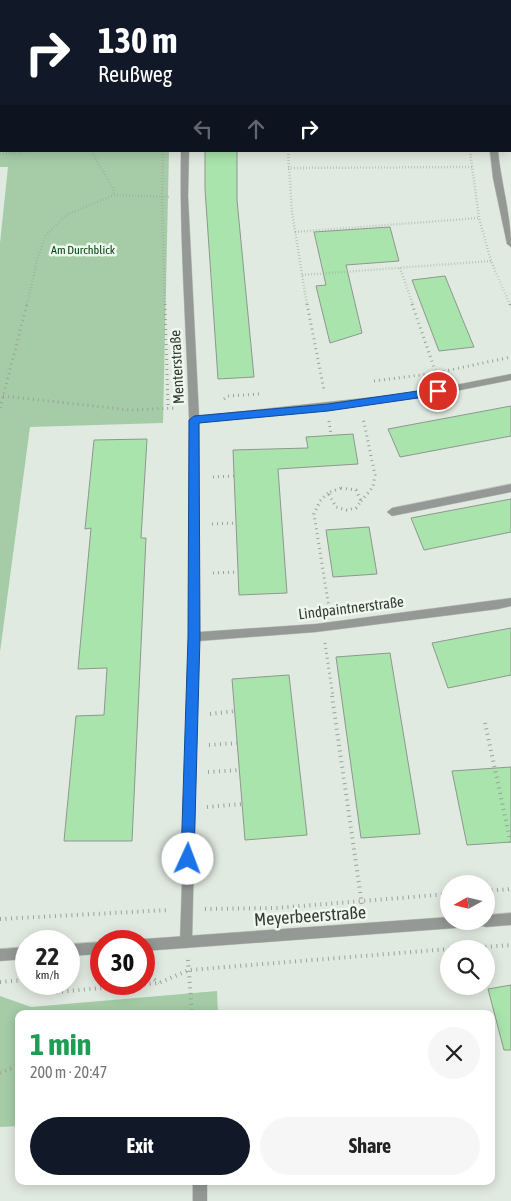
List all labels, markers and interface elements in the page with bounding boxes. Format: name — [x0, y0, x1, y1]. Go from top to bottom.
icon: right — [15, 20, 80, 85]
text: 130 m — [98, 20, 177, 60]
text: Reußweg — [98, 61, 172, 87]
icon: left — [189, 115, 217, 143]
icon: ahead — [242, 115, 270, 143]
icon: right — [295, 115, 323, 143]
park label: Am Durchblick — [51, 243, 116, 257]
street label: Menterstraße — [166, 329, 187, 404]
pin — [417, 370, 459, 412]
icon: arrive — [424, 377, 452, 405]
street label: Lindpaintnerstraße — [297, 593, 405, 622]
position arrow — [161, 832, 213, 884]
north arrow — [440, 875, 495, 930]
map controls — [440, 875, 495, 995]
street label: Meyerbeerstraße — [253, 901, 367, 930]
speed limit sign: 30 — [90, 930, 155, 995]
button: search — [440, 940, 495, 995]
text: 22 — [36, 942, 59, 970]
text: km/h — [36, 968, 59, 982]
text: 1 min — [30, 1027, 91, 1061]
button: close — [428, 1027, 480, 1079]
text: 200 m · 20:47 — [30, 1063, 107, 1081]
button: Exit — [30, 1117, 250, 1175]
button: Share — [260, 1117, 480, 1175]

